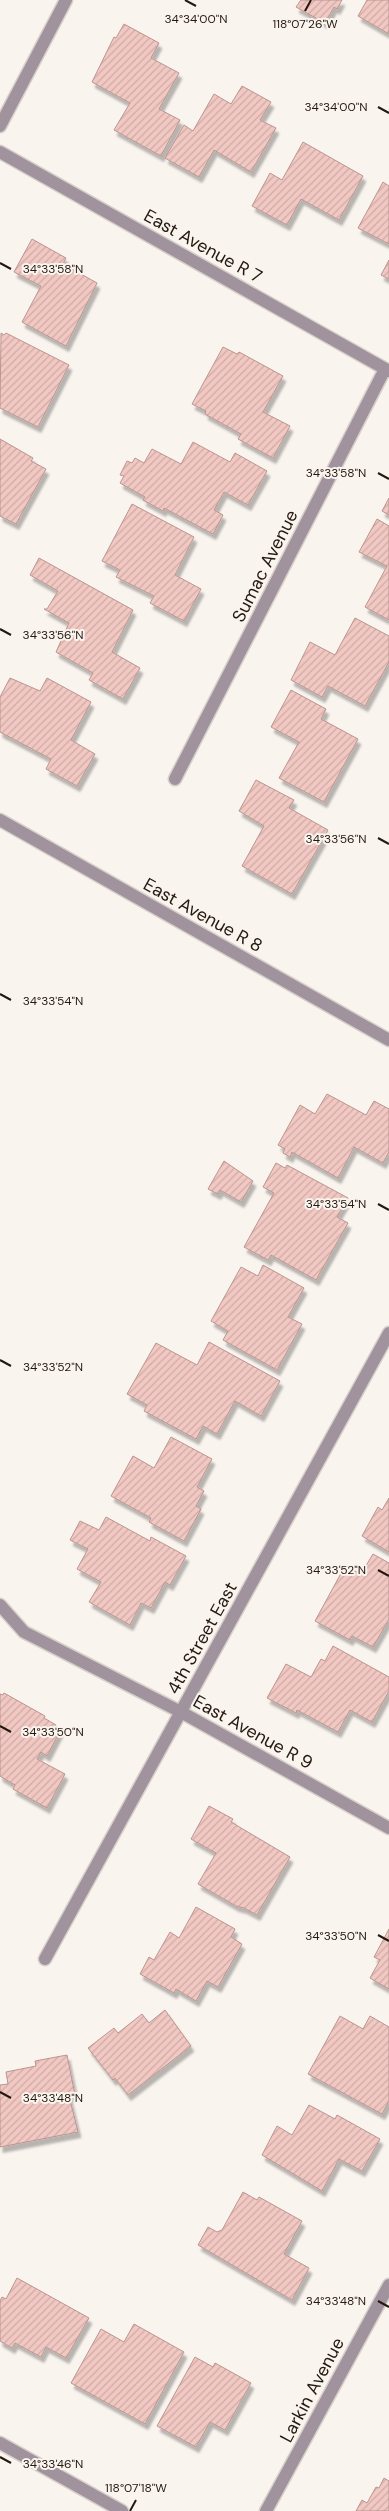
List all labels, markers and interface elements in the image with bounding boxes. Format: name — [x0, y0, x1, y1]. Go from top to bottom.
text: 34°34'00"N — [165, 11, 227, 27]
text: 118°07'26"W — [272, 16, 338, 32]
text: 34°34'00"N — [305, 99, 367, 115]
street label: East Avenue R 7 — [140, 204, 266, 288]
text: 34°33'58"N — [23, 261, 83, 277]
text: 34°33'58"N — [306, 465, 366, 481]
street label: Sumac Avenue — [226, 506, 304, 626]
text: 34°33'56"N — [23, 627, 83, 643]
text: 34°33'56"N — [306, 831, 366, 847]
street label: East Avenue R 8 — [139, 872, 267, 958]
text: 34°33'54"N — [23, 993, 83, 1009]
text: 34°33'54"N — [306, 1196, 366, 1212]
text: 34°33'52"N — [23, 1359, 83, 1375]
text: 34°33'52"N — [306, 1562, 366, 1578]
street label: 4th Street East — [161, 1578, 243, 1698]
street label: East Avenue R 9 — [189, 1689, 317, 1775]
text: 34°33'50"N — [22, 1724, 84, 1740]
text: 34°33'50"N — [305, 1928, 367, 1944]
text: 34°33'48"N — [23, 2090, 83, 2106]
text: 34°33'48"N — [306, 2293, 366, 2309]
street label: Larkin Avenue — [274, 2333, 350, 2447]
text: 34°33'46"N — [23, 2456, 83, 2472]
text: 118°07'18"W — [105, 2480, 167, 2496]

